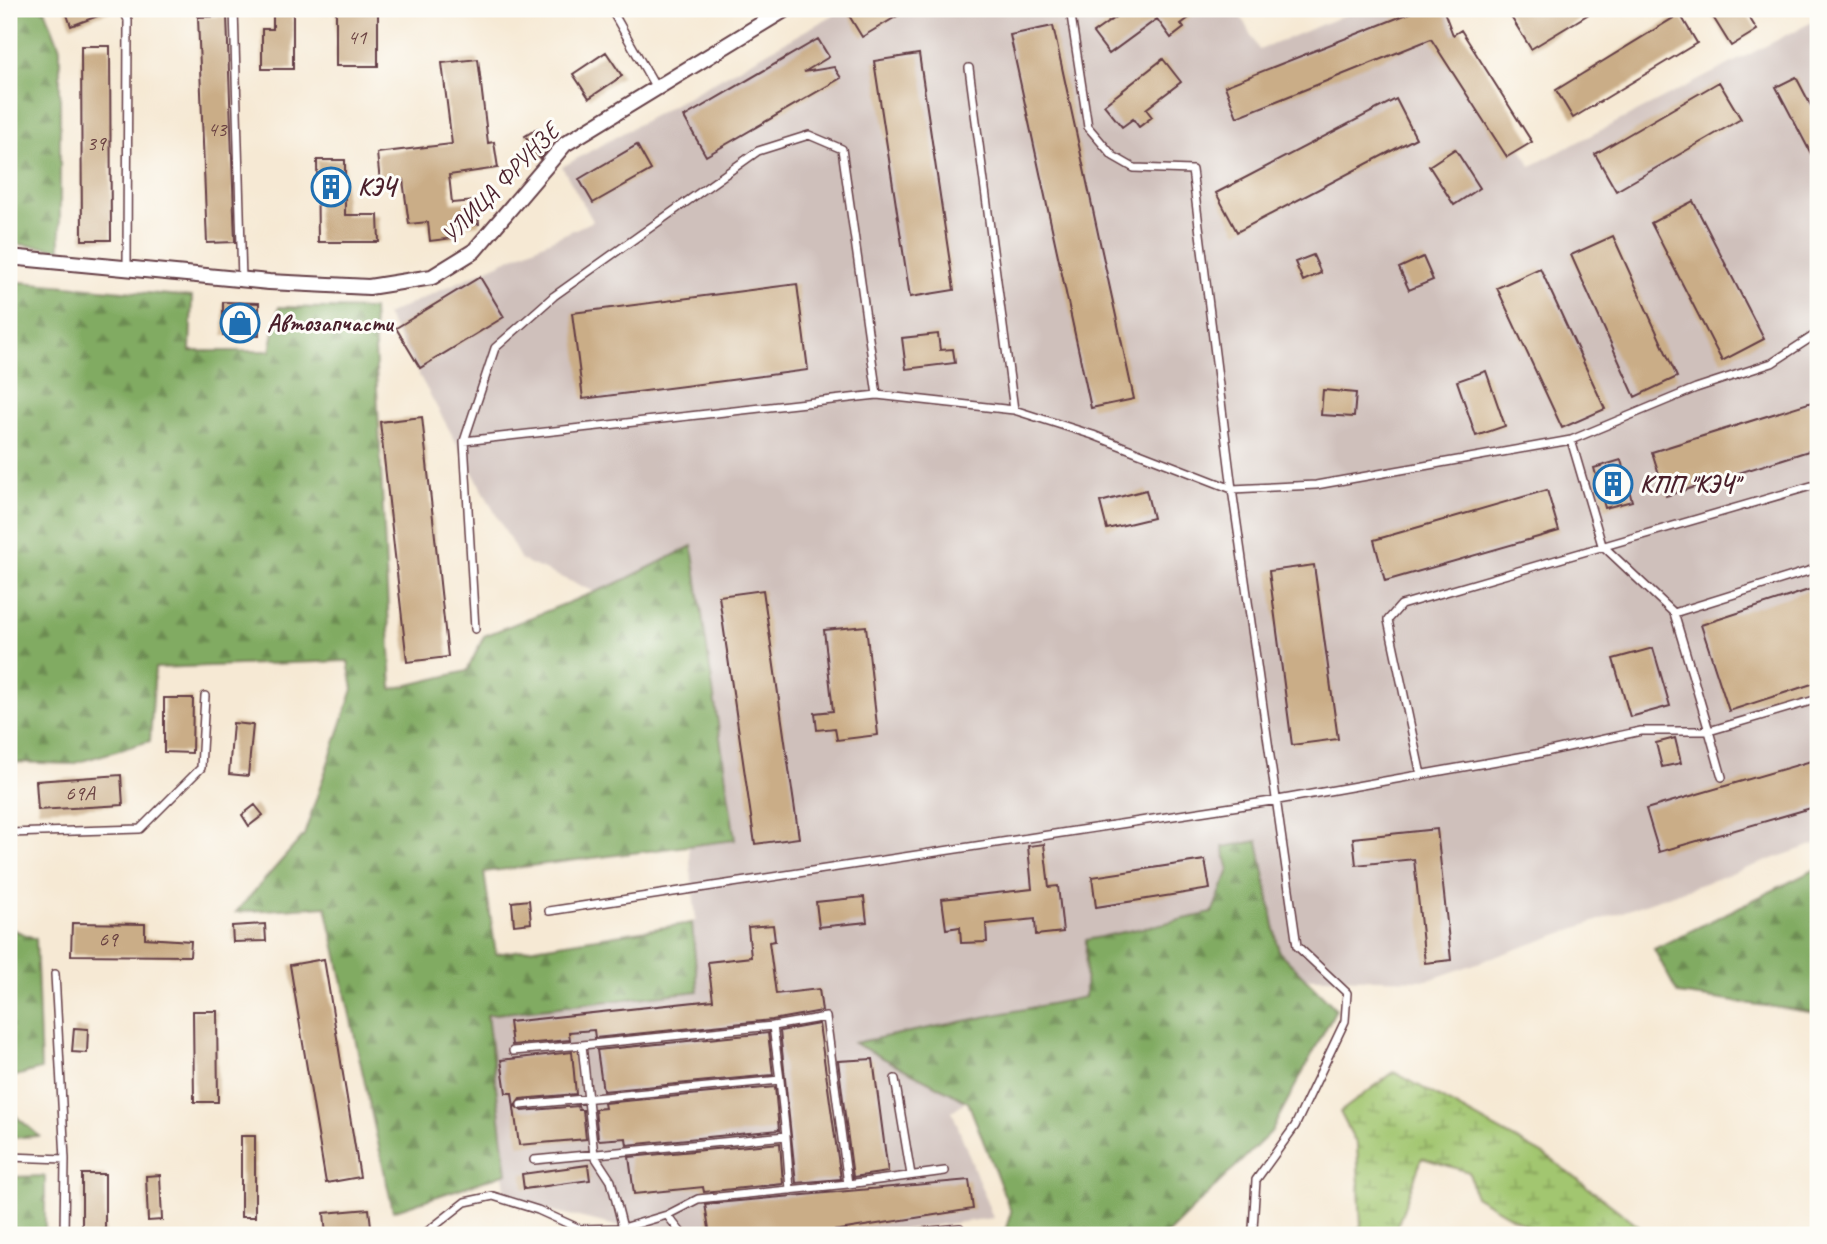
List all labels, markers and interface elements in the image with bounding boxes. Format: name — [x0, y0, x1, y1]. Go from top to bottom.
house number: 41 — [348, 24, 368, 50]
street label: УЛИЦА ФРУНЗЕ — [435, 114, 567, 250]
house number: 43 — [208, 116, 228, 142]
house number: 39 — [87, 130, 107, 156]
building icon: КЭЧ — [310, 166, 352, 208]
place label: КЭЧ — [358, 172, 399, 202]
shop icon: Автозапчасти — [219, 302, 261, 344]
place label: Автозапчасти — [267, 308, 395, 338]
building icon: КПП "КЭЧ" — [1592, 463, 1634, 505]
place label: КПП "КЭЧ" — [1640, 469, 1744, 499]
house number: 69А — [65, 780, 96, 806]
house number: 69 — [99, 926, 119, 952]

